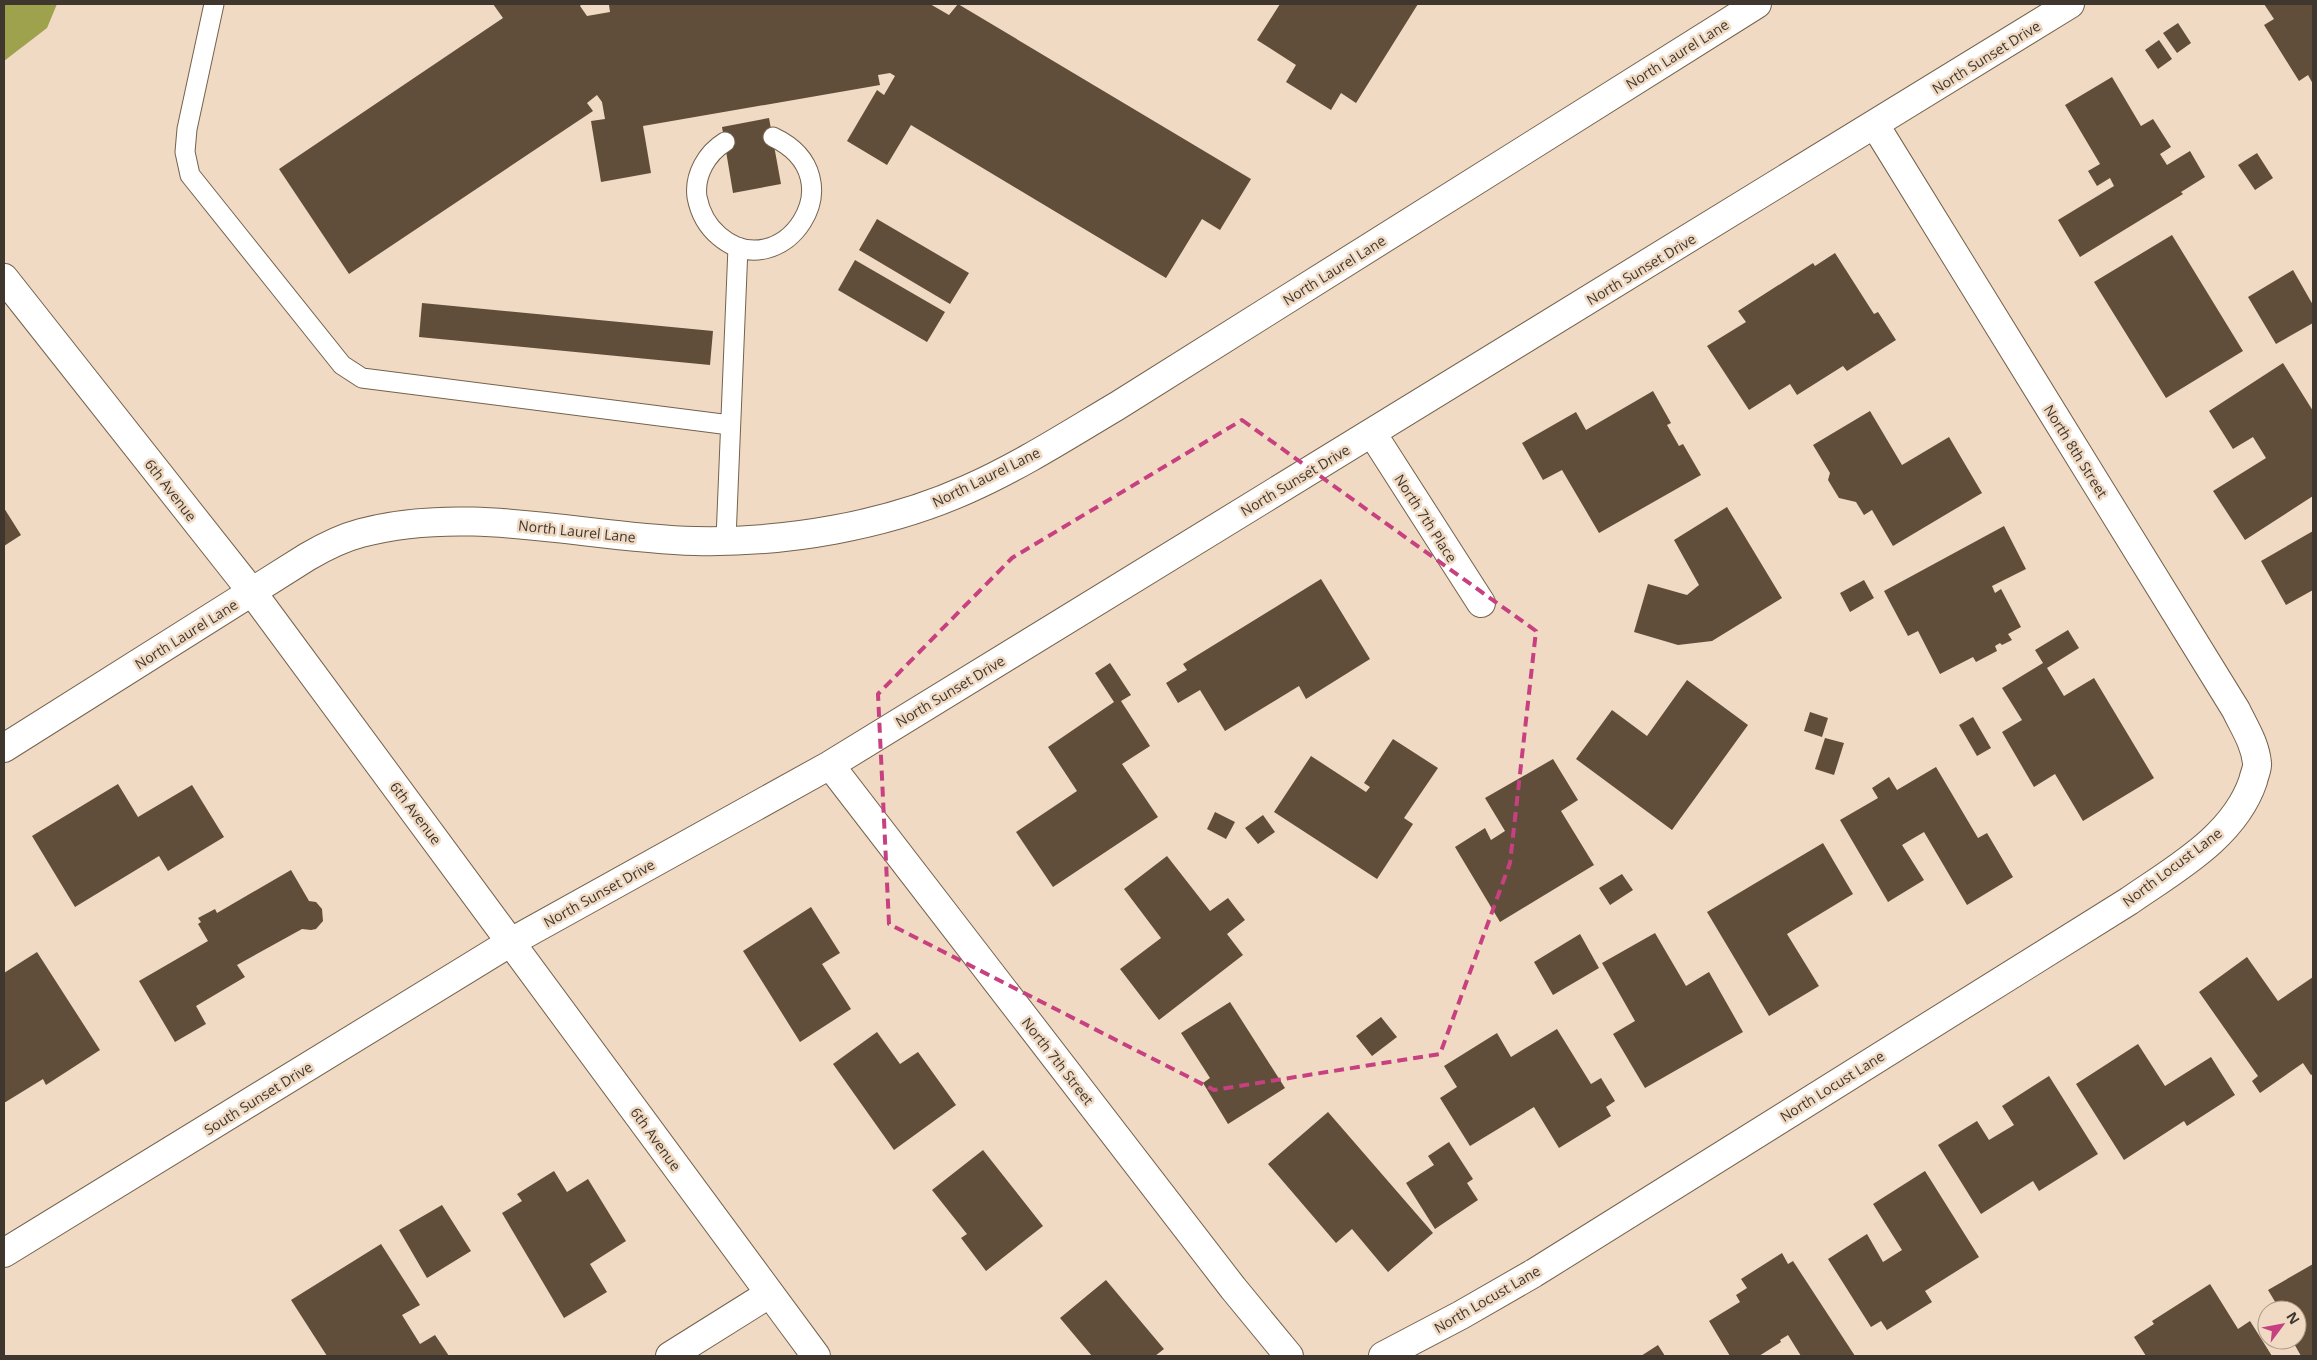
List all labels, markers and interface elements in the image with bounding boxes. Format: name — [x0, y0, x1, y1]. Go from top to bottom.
street label: North Laurel Lane — [1622, 15, 1732, 93]
street label: North Sunset Drive — [1928, 16, 2044, 98]
street label: North Sunset Drive — [1583, 229, 1699, 309]
street label: North Laurel Lane — [1279, 231, 1389, 309]
street label: North 8th Street — [2040, 401, 2112, 501]
street label: North Sunset Drive — [1237, 440, 1353, 520]
street label: North Laurel Lane — [929, 443, 1043, 511]
street label: 6th Avenue — [141, 455, 201, 525]
street label: North 7th Place — [1390, 470, 1462, 566]
street label: North Laurel Lane — [517, 515, 637, 547]
street label: North Laurel Lane — [131, 595, 241, 673]
street label: North Sunset Drive — [892, 651, 1008, 731]
street label: 6th Avenue — [386, 778, 446, 848]
street label: North Locust Lane — [2118, 823, 2226, 911]
street label: North Sunset Drive — [540, 855, 658, 931]
street label: North 7th Street — [1018, 1013, 1098, 1109]
street label: North Locust Lane — [1776, 1046, 1888, 1126]
street label: South Sunset Drive — [200, 1057, 316, 1139]
street label: 6th Avenue — [627, 1103, 685, 1175]
street label: North Locust Lane — [1430, 1261, 1544, 1337]
north arrow — [2257, 1300, 2307, 1350]
text: N — [2282, 1308, 2305, 1328]

